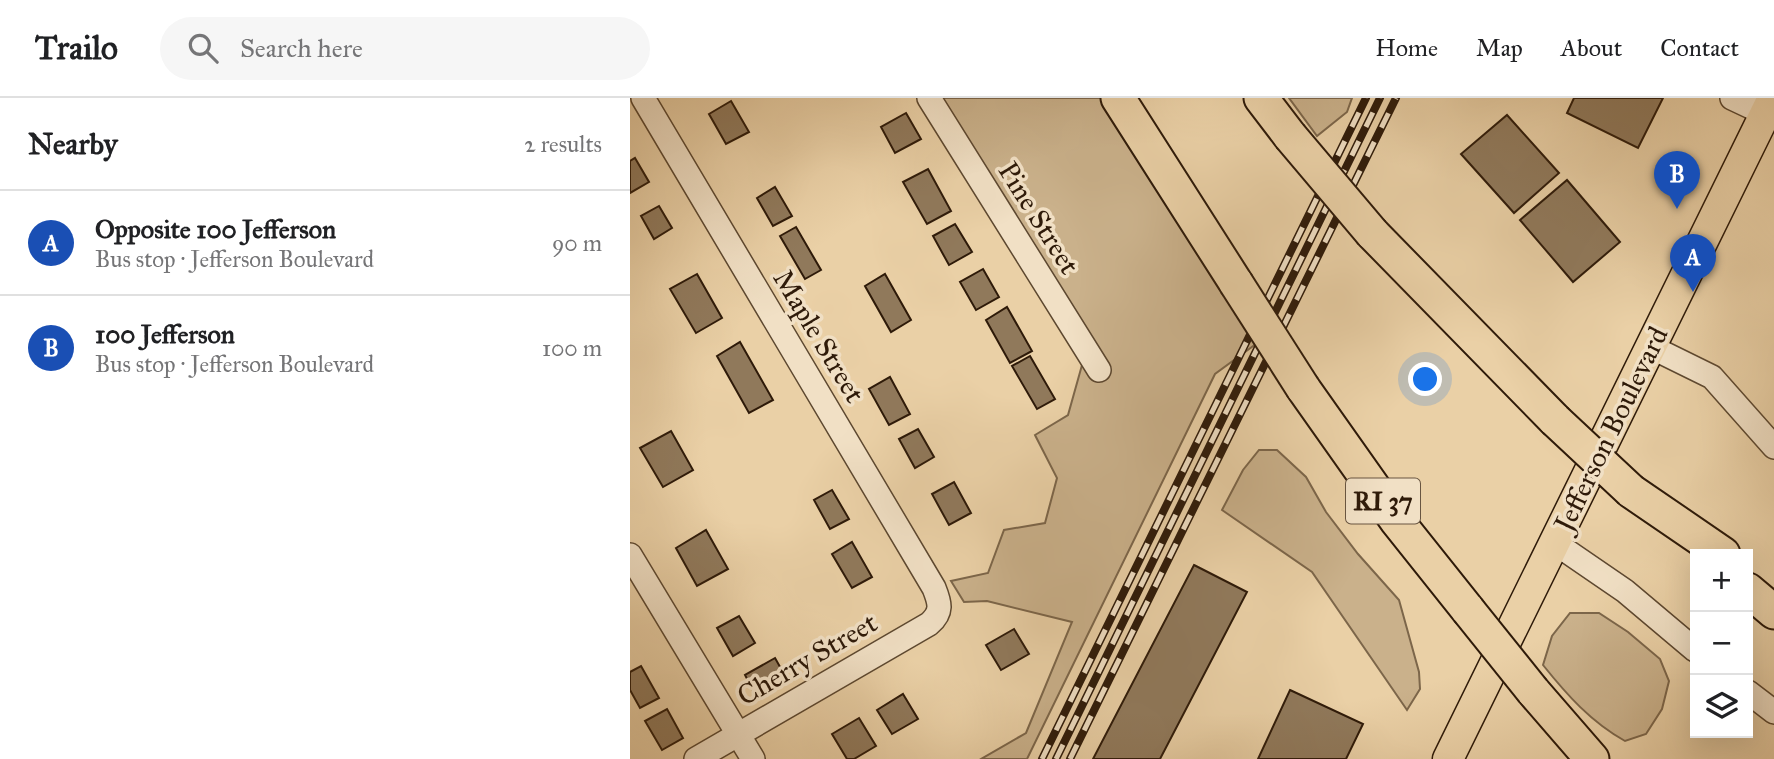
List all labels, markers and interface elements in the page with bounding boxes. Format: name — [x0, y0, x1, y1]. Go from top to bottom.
search box — [160, 17, 650, 80]
text: Trailo — [35, 28, 118, 68]
icon: search — [184, 29, 222, 67]
text: Search here — [240, 32, 363, 64]
text: Home — [1375, 33, 1438, 63]
text: Map — [1476, 33, 1523, 63]
text: About — [1561, 33, 1622, 63]
text: Contact — [1660, 33, 1739, 63]
text: Nearby — [28, 126, 118, 162]
text: 2 results — [524, 130, 602, 158]
pin: B — [1654, 151, 1700, 209]
street label: Pine Street — [991, 155, 1087, 281]
text: Opposite 100 Jefferson — [95, 213, 336, 245]
text: A — [43, 229, 59, 257]
text: 90 m — [552, 229, 602, 257]
pin: A — [1670, 234, 1716, 292]
text: Bus stop · Jefferson Boulevard — [95, 245, 374, 273]
street label: Maple Street — [766, 263, 872, 409]
text: 100 Jefferson — [95, 318, 235, 350]
street label: Jefferson Boulevard — [1545, 321, 1676, 540]
text: B — [43, 334, 59, 362]
text: 100 m — [542, 334, 602, 362]
text: Bus stop · Jefferson Boulevard — [95, 350, 374, 378]
your location — [1408, 362, 1442, 396]
road number: RI 37 — [1346, 478, 1420, 524]
map controls — [1690, 549, 1753, 738]
button: + — [1690, 549, 1753, 612]
street label: Cherry Street — [731, 605, 883, 713]
button: − — [1690, 612, 1753, 675]
button: layers — [1690, 675, 1753, 738]

